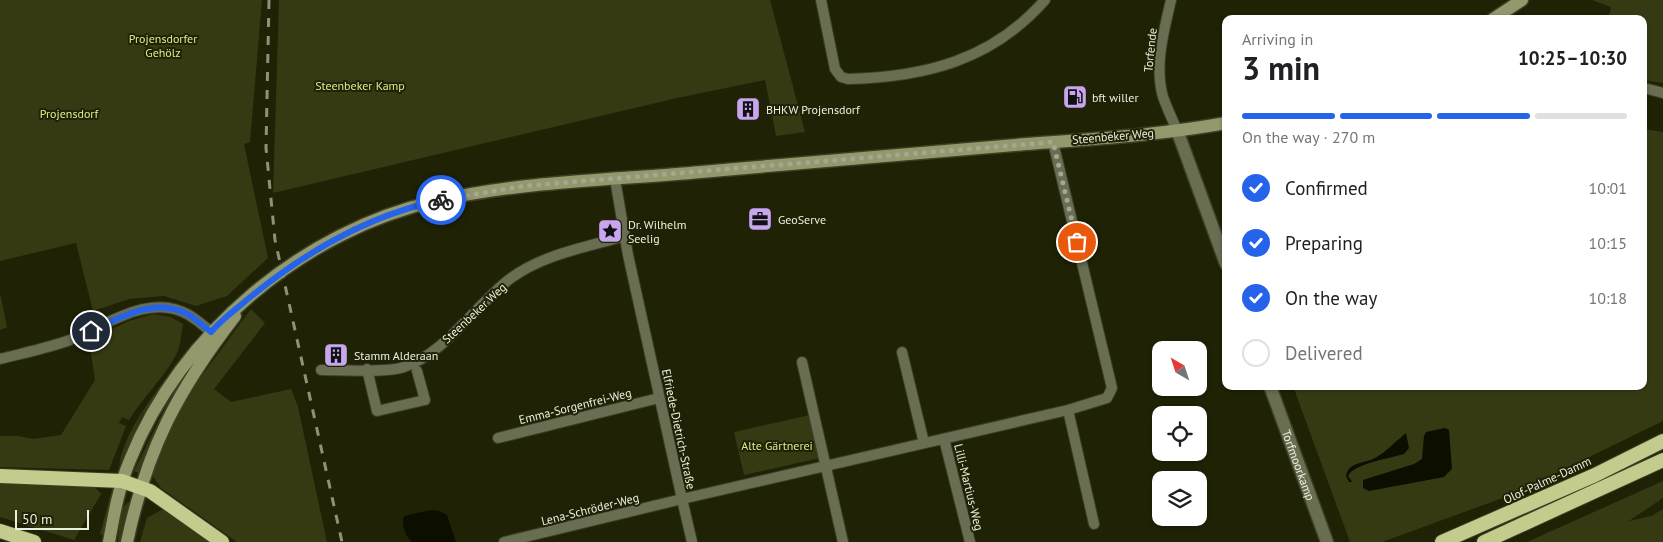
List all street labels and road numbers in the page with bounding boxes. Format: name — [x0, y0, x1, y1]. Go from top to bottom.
street label: Torfende — [1140, 27, 1160, 73]
street label: Steenbeker Weg — [1071, 125, 1155, 147]
street label: Steenbeker Weg — [439, 280, 509, 346]
street label: Elfriede-Dietrich-Straße — [659, 368, 699, 490]
street label: Emma-Sorgenfrei-Weg — [517, 385, 633, 427]
street label: Torfmoorkamp — [1279, 427, 1319, 502]
street label: Lilli-Martius-Weg — [951, 442, 987, 532]
street label: Olof-Palme-Damm — [1501, 453, 1593, 507]
street label: Lena-Schröder-Weg — [540, 490, 640, 528]

